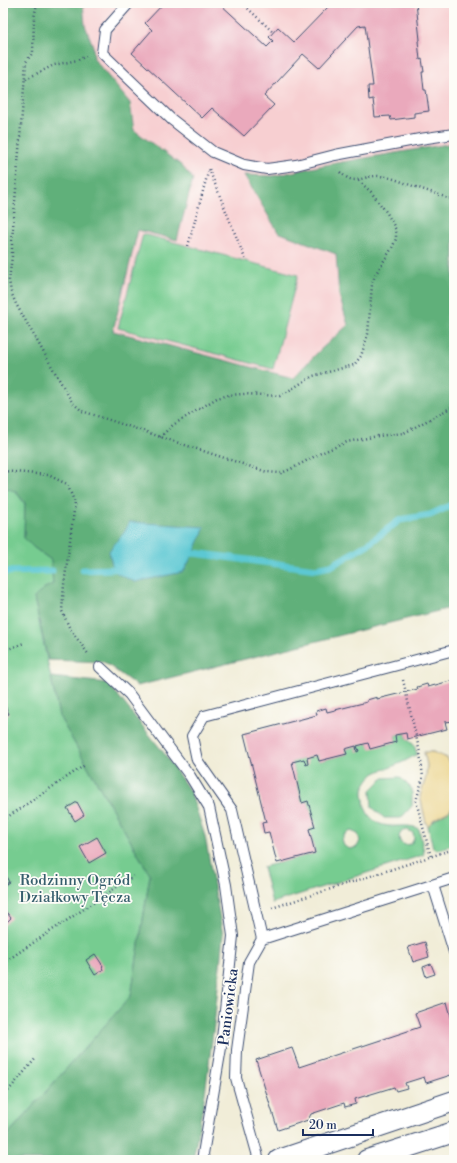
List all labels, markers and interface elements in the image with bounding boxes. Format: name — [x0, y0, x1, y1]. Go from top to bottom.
park label: Rodzinny Ogród Działkowy Tęcza — [19, 871, 131, 907]
street label: Paniowicka — [214, 967, 243, 1047]
scale bar — [303, 1111, 373, 1137]
text: 20 m — [309, 1118, 337, 1133]

